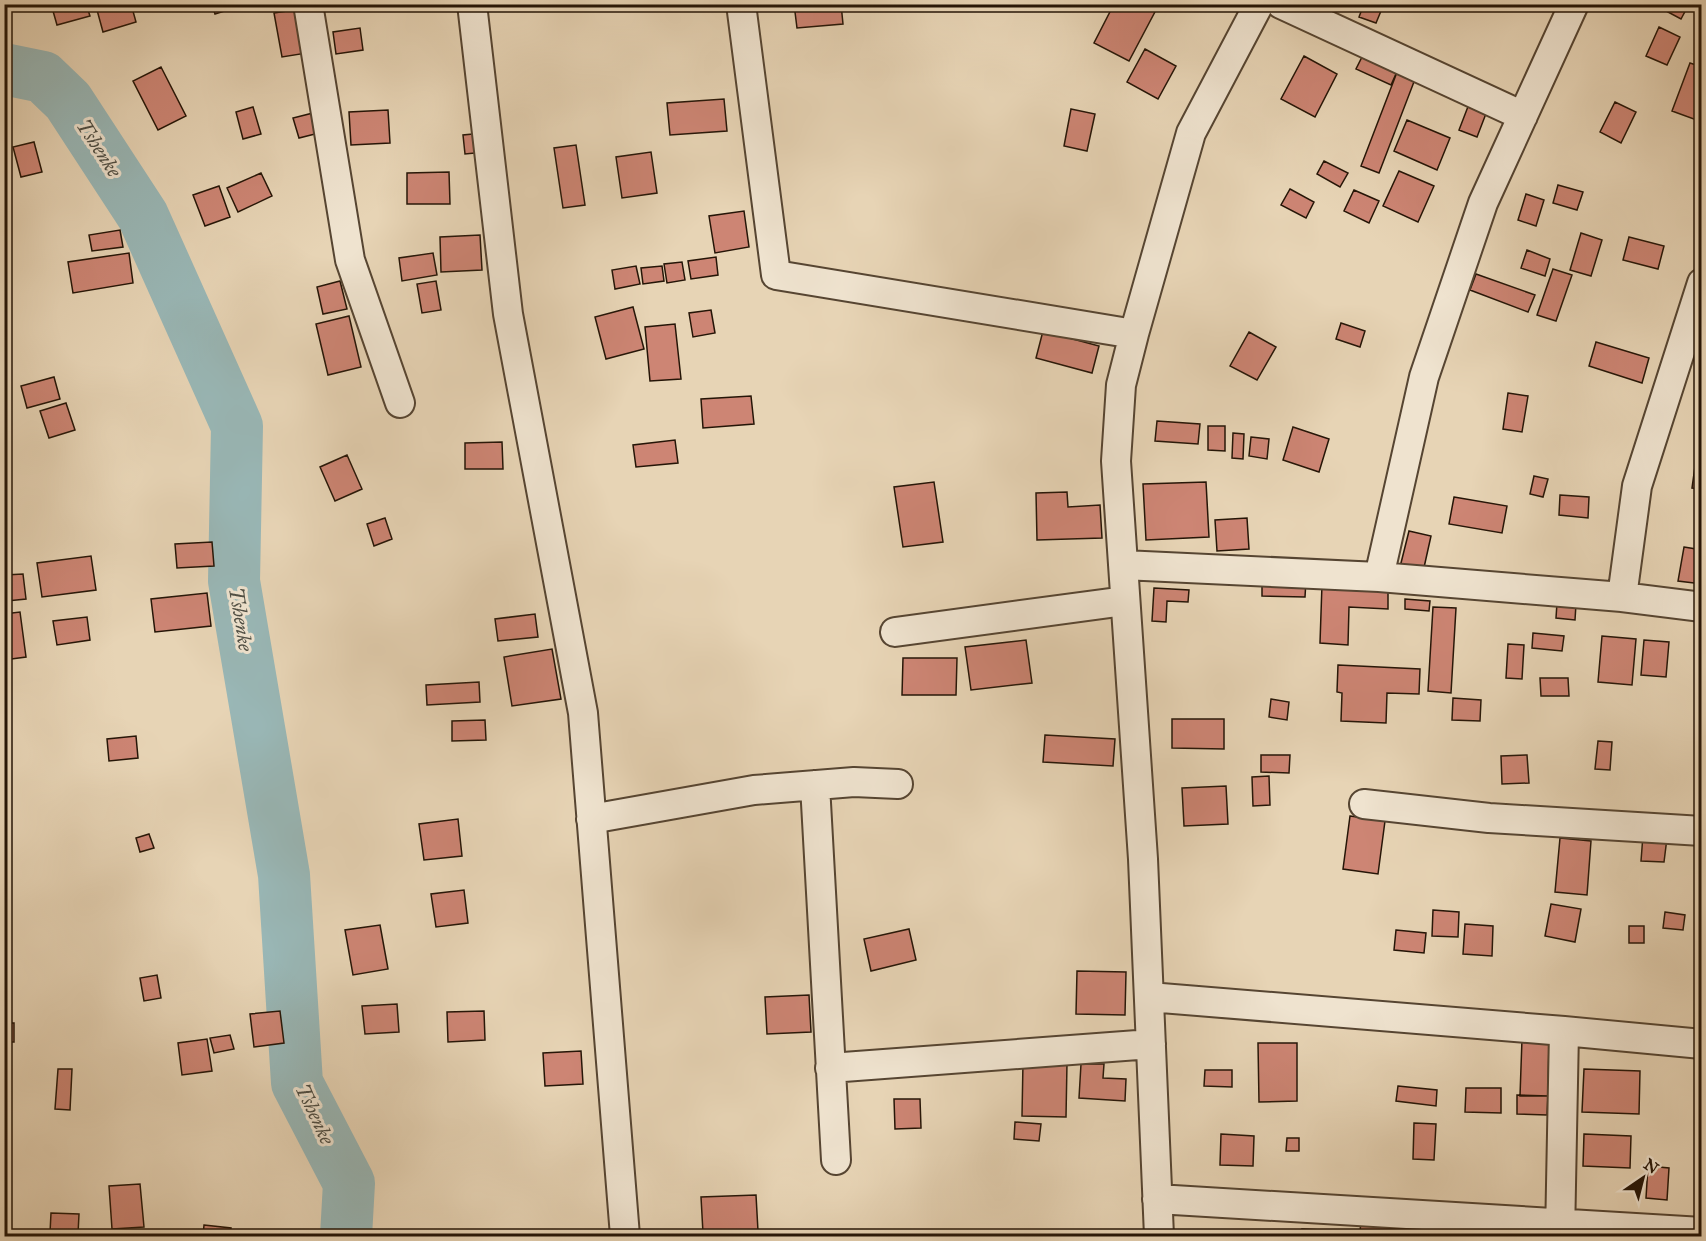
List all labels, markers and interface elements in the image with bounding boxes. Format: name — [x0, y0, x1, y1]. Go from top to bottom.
water label: Tshenke — [71, 115, 127, 182]
water label: Tshenke — [224, 585, 258, 653]
water label: Tshenke — [291, 1080, 340, 1149]
north arrow — [1613, 1148, 1673, 1208]
text: N — [1640, 1154, 1663, 1178]

